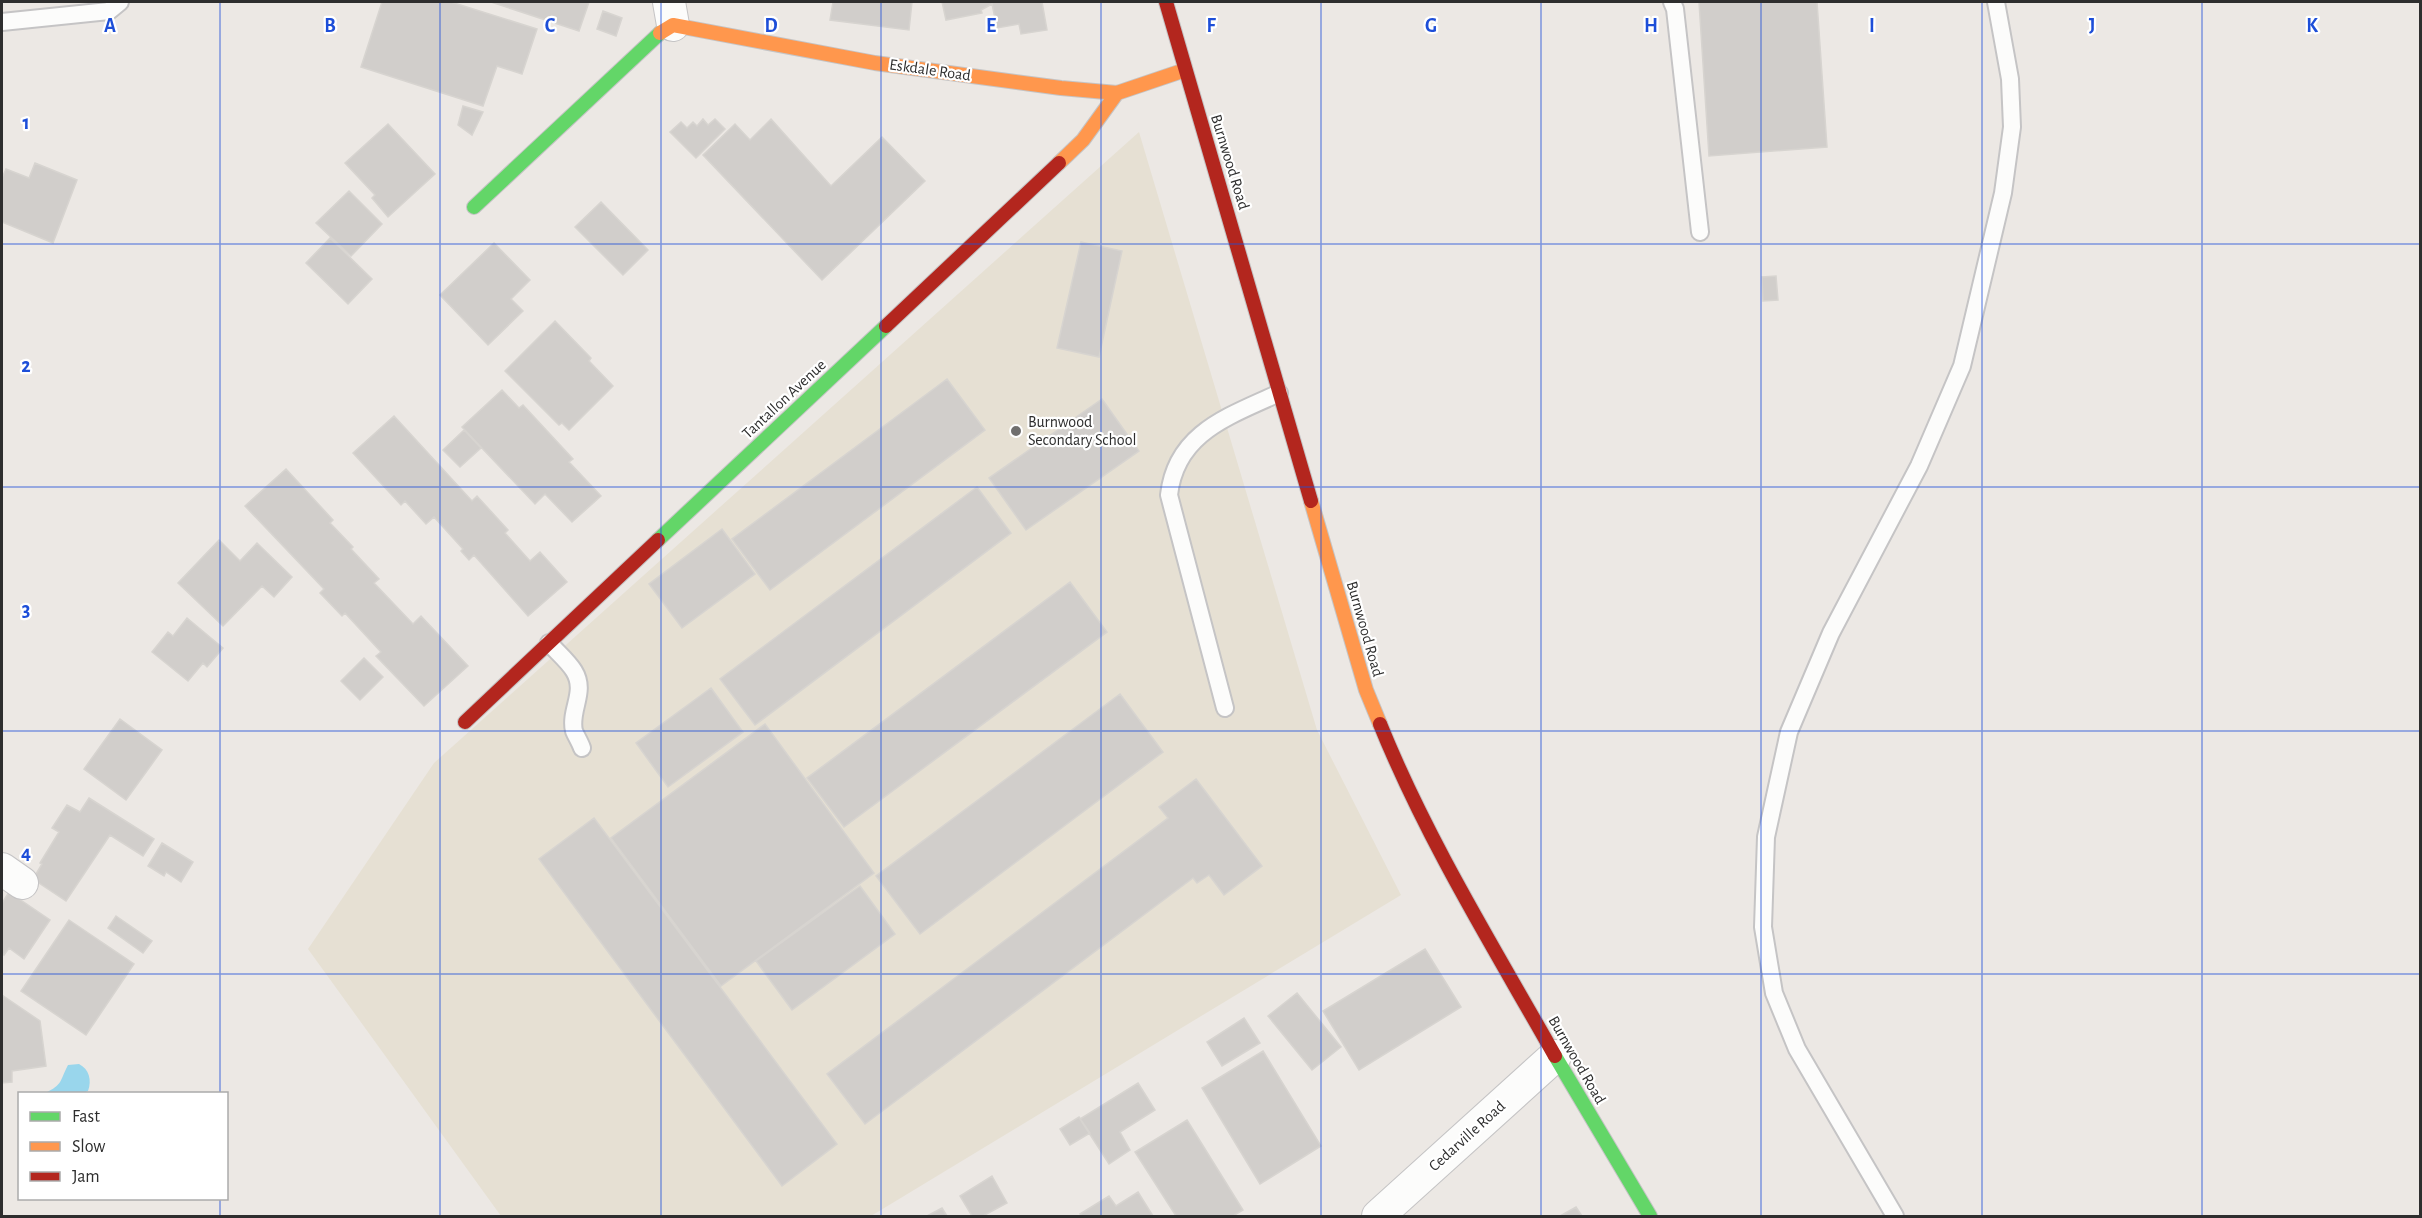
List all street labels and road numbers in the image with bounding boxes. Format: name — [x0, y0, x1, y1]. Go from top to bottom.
street label: Eskdale Road — [888, 56, 972, 84]
street label: Burnwood Road — [1208, 112, 1252, 212]
street label: Tantallon Avenue — [739, 356, 829, 442]
street label: Burnwood Road — [1344, 579, 1386, 679]
street label: Burnwood Road — [1545, 1013, 1609, 1107]
street label: Cedarville Road — [1426, 1098, 1508, 1174]

